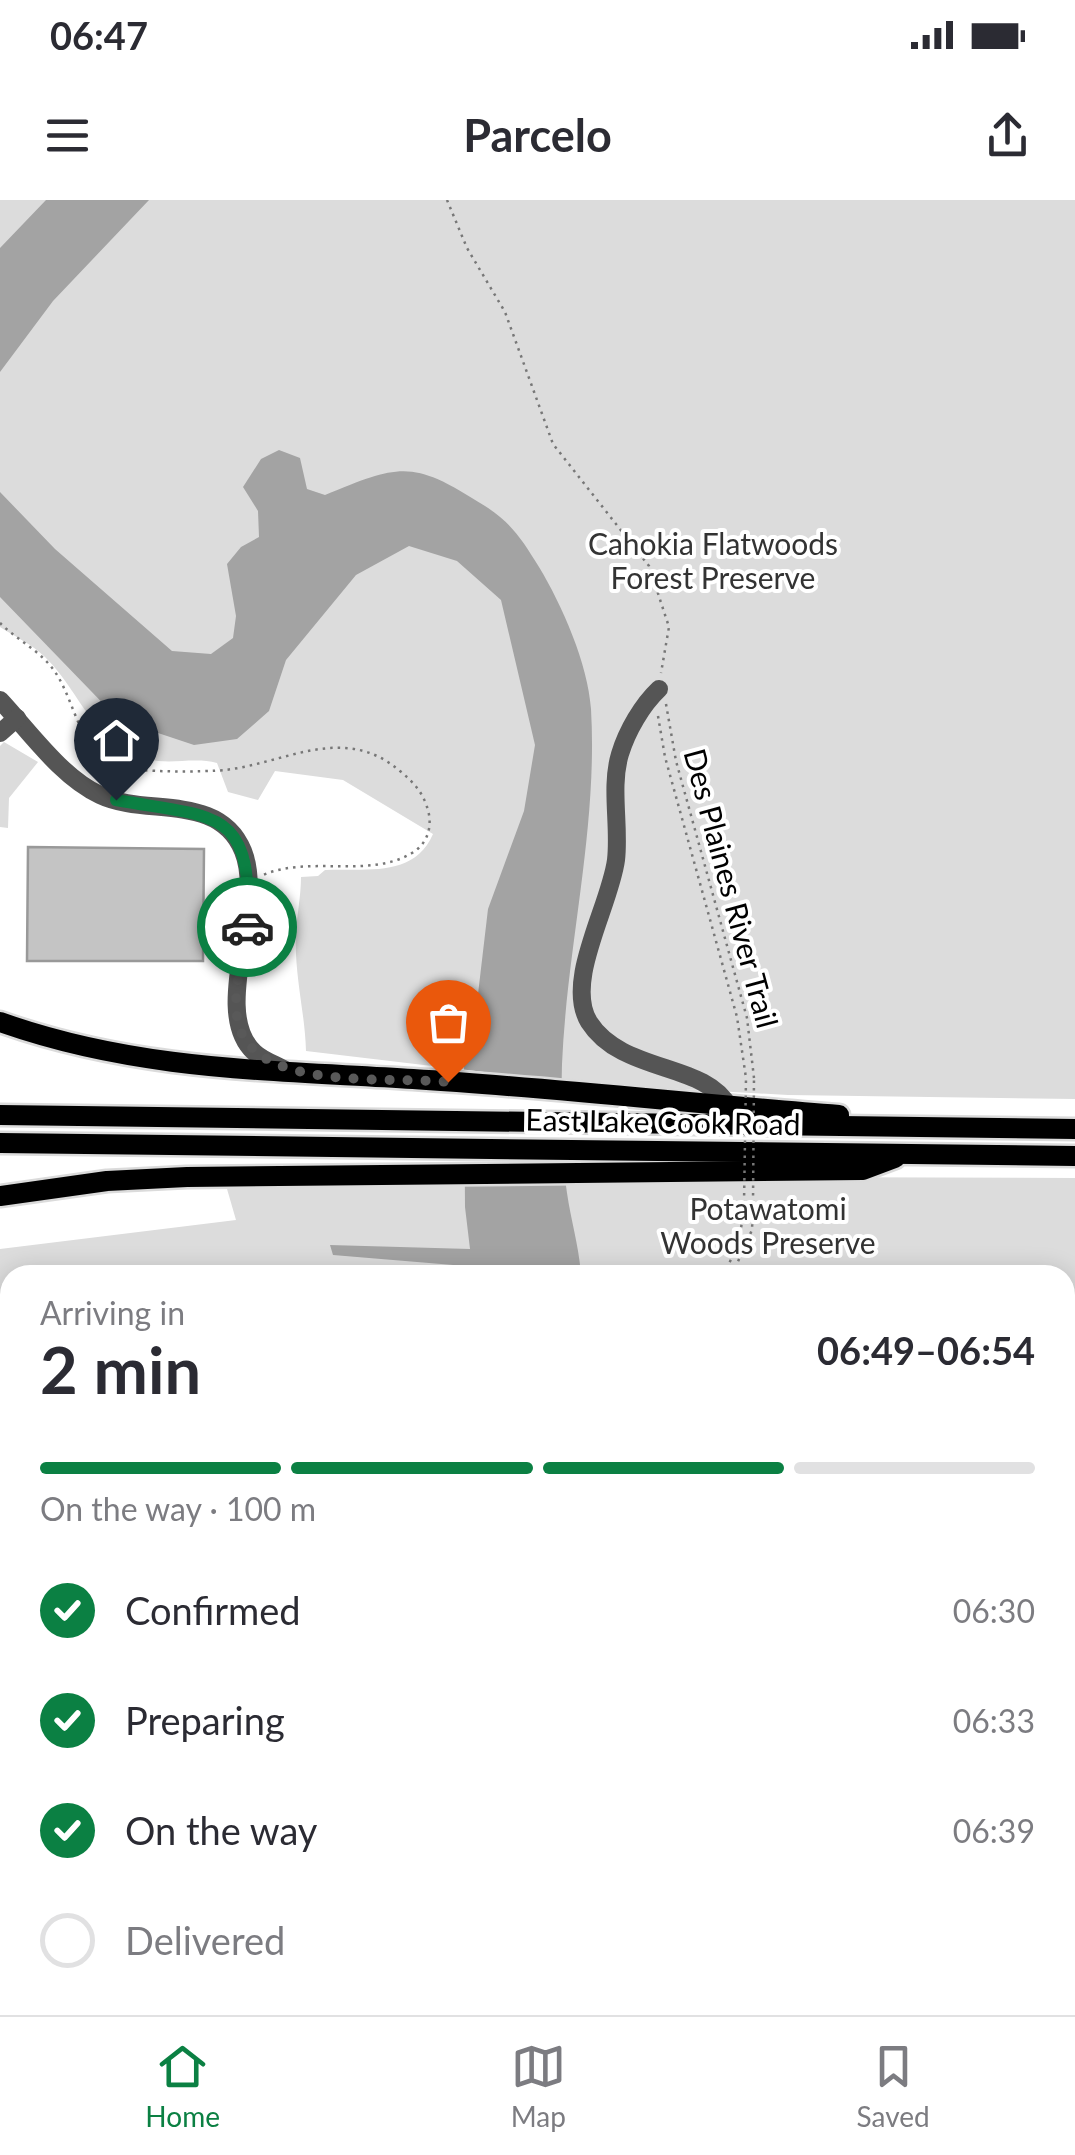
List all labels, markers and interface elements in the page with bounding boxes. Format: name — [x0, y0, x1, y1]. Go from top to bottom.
text: 06:47 — [50, 12, 148, 58]
icon: menu — [40, 108, 95, 163]
text: Parcelo — [463, 108, 612, 162]
icon: share — [980, 108, 1035, 163]
park label: Cahokia Flatwoods Forest Preserve — [588, 525, 838, 595]
pin — [74, 698, 159, 801]
icon: home — [89, 713, 144, 768]
street label: Des Plaines River Trail — [677, 744, 787, 1032]
courier — [197, 877, 297, 977]
icon: car — [220, 900, 275, 955]
pin — [406, 980, 491, 1083]
icon: bag — [421, 995, 476, 1050]
street label: East Lake Cook Road — [525, 1101, 801, 1141]
park label: Potawatomi Woods Preserve — [660, 1190, 876, 1260]
text: Arriving in — [40, 1293, 185, 1332]
text: 06:49–06:54 — [817, 1327, 1035, 1373]
text: 2 min — [40, 1330, 201, 1408]
text: On the way · 100 m — [40, 1489, 316, 1528]
icon: check — [40, 1583, 95, 1638]
text: Confirmed — [125, 1587, 301, 1633]
text: 06:30 — [953, 1591, 1035, 1630]
icon: check — [40, 1693, 95, 1748]
text: Preparing — [125, 1697, 285, 1743]
text: 06:33 — [953, 1701, 1035, 1740]
icon: check — [40, 1803, 95, 1858]
text: On the way — [125, 1807, 317, 1853]
text: 06:39 — [953, 1811, 1035, 1850]
text: Delivered — [125, 1917, 285, 1963]
tab: Home — [145, 2039, 220, 2133]
tab: Map — [511, 2039, 566, 2133]
tab: Saved — [857, 2039, 930, 2133]

